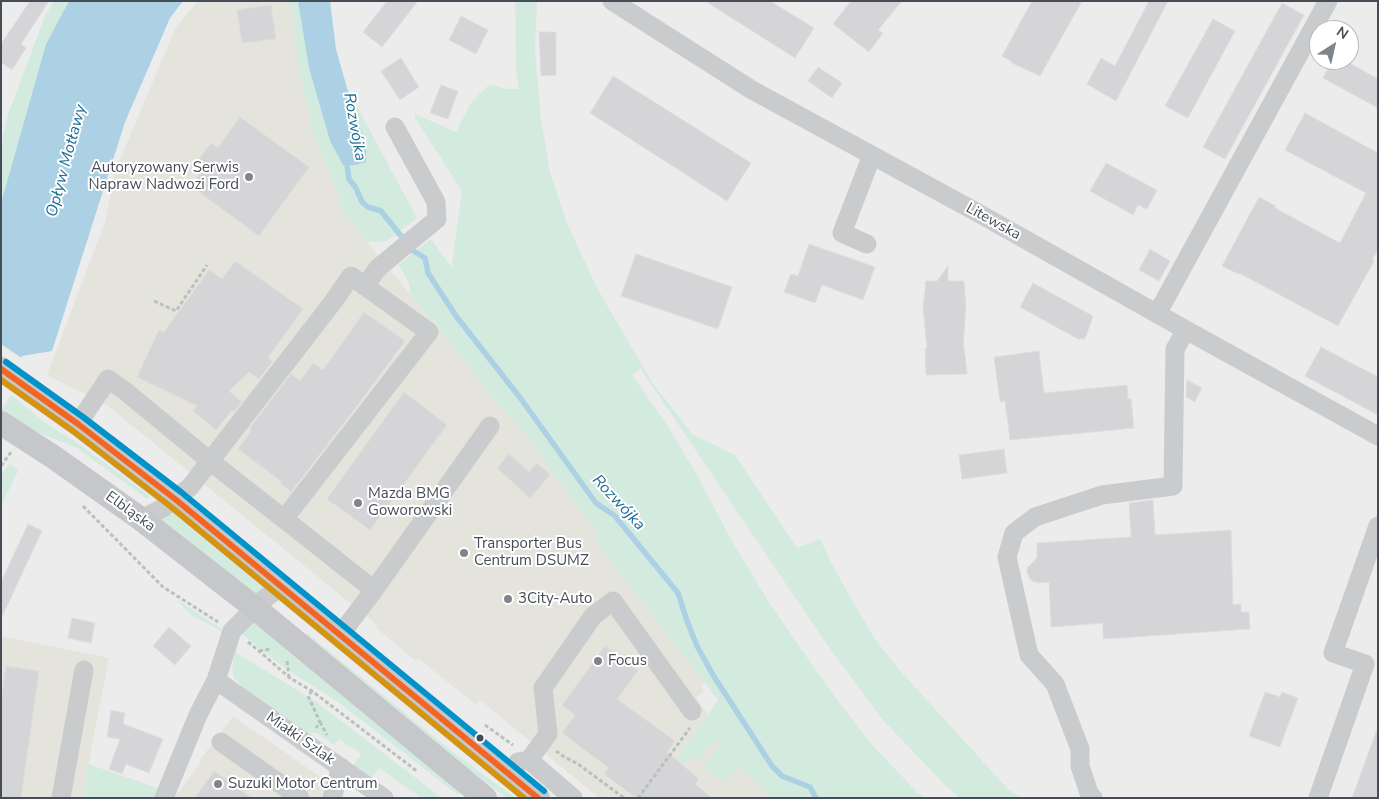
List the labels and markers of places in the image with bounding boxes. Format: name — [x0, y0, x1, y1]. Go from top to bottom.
place label: Autoryzowany Serwis Napraw Nadwozi Ford — [88, 159, 239, 194]
marker: Autoryzowany Serwis Napraw Nadwozi Ford — [243, 171, 255, 183]
place label: Mazda BMG Goworowski — [368, 485, 452, 520]
marker: Mazda BMG Goworowski — [352, 497, 364, 509]
place label: Transporter Bus Centrum DSUMZ — [474, 535, 589, 570]
marker: Transporter Bus Centrum DSUMZ — [458, 547, 470, 559]
place label: 3City-Auto — [518, 590, 592, 608]
marker: 3City-Auto — [502, 593, 514, 605]
place label: Focus — [608, 652, 647, 670]
marker: Focus — [592, 655, 604, 667]
unlabelled marker — [475, 733, 485, 743]
place label: Suzuki Motor Centrum — [228, 775, 378, 793]
marker: Suzuki Motor Centrum — [212, 778, 224, 790]

